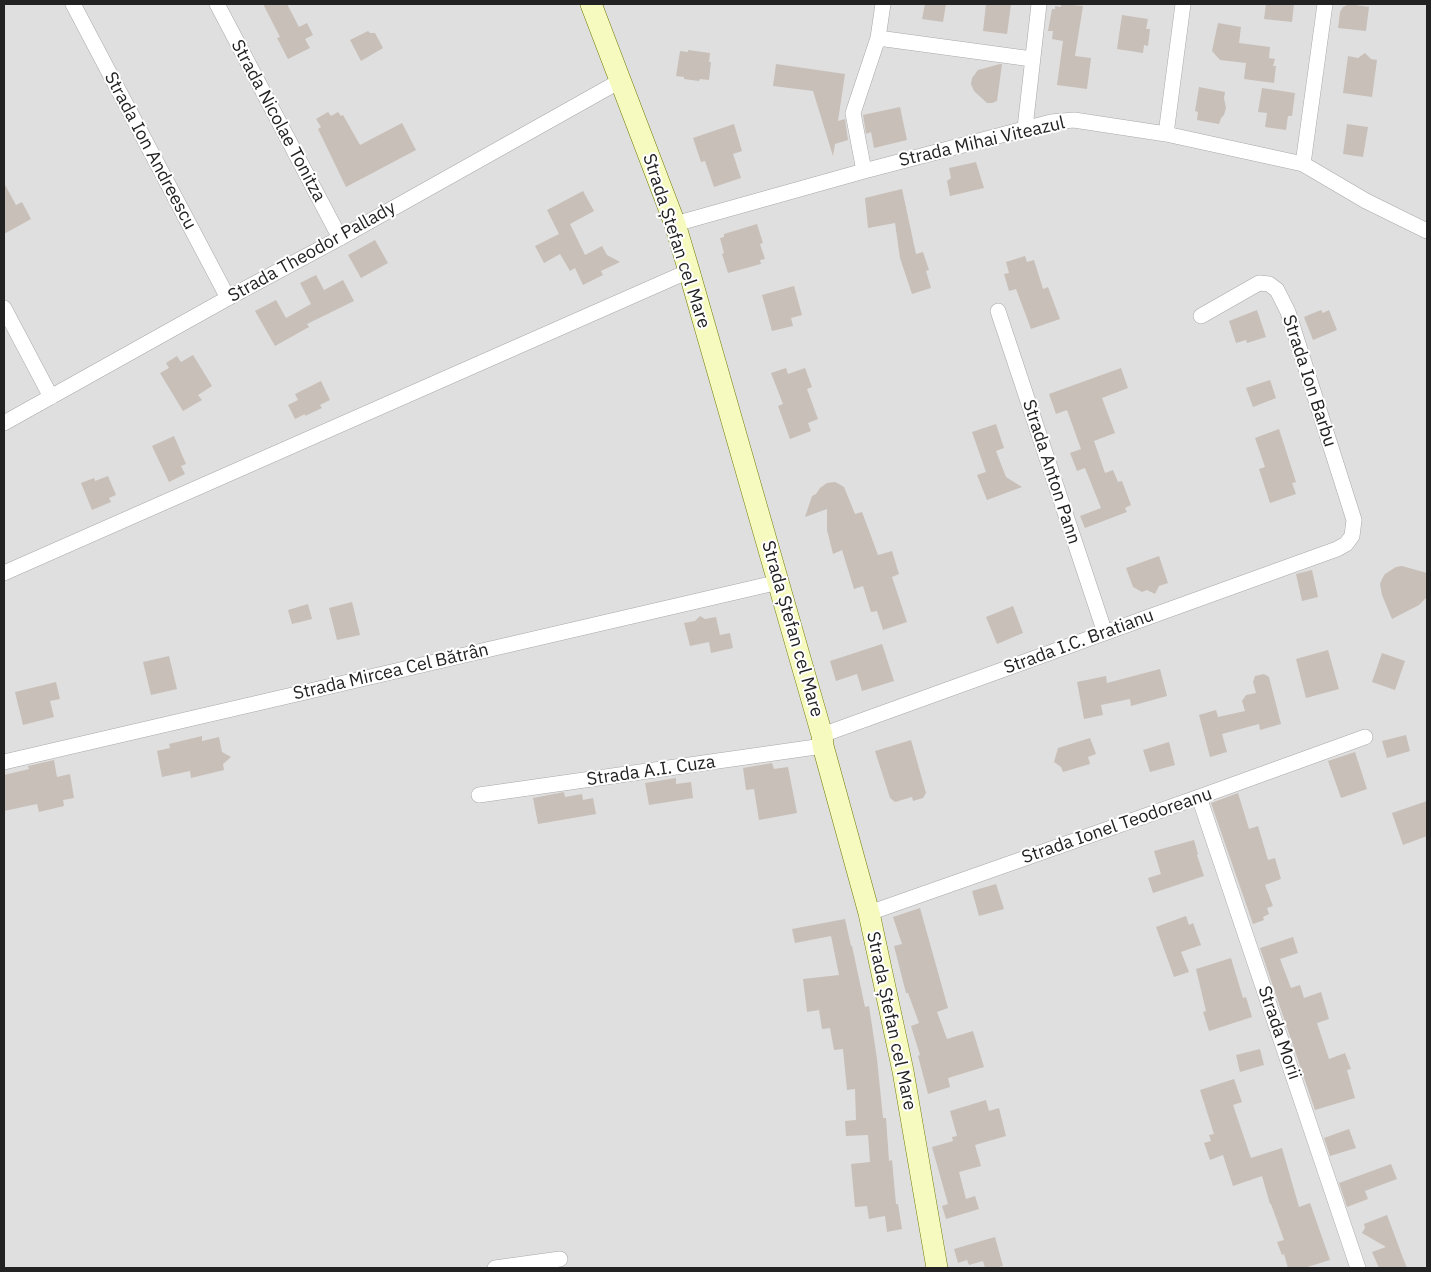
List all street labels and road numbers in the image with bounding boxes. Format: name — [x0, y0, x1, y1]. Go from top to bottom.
street label: Strada Nicolae Tonitza — [226, 36, 330, 206]
street label: Strada Ion Andreescu — [99, 68, 201, 234]
street label: Strada Mihai Viteazul — [897, 112, 1067, 172]
street label: Strada Ștefan cel Mare — [638, 151, 714, 331]
street label: Strada Theodor Pallady — [224, 197, 400, 307]
street label: Strada Ion Barbu — [1277, 312, 1341, 450]
street label: Strada Anton Pann — [1017, 397, 1085, 547]
street label: Strada Ștefan cel Mare — [756, 538, 828, 720]
street label: Strada I.C. Bratianu — [1001, 605, 1157, 679]
street label: Strada Mircea Cel Bătrân — [291, 639, 491, 705]
street label: Strada A.I. Cuza — [585, 751, 717, 791]
street label: Strada Ionel Teodoreanu — [1019, 783, 1215, 869]
street label: Strada Ștefan cel Mare — [861, 930, 921, 1112]
street label: Strada Morii — [1253, 983, 1305, 1083]

